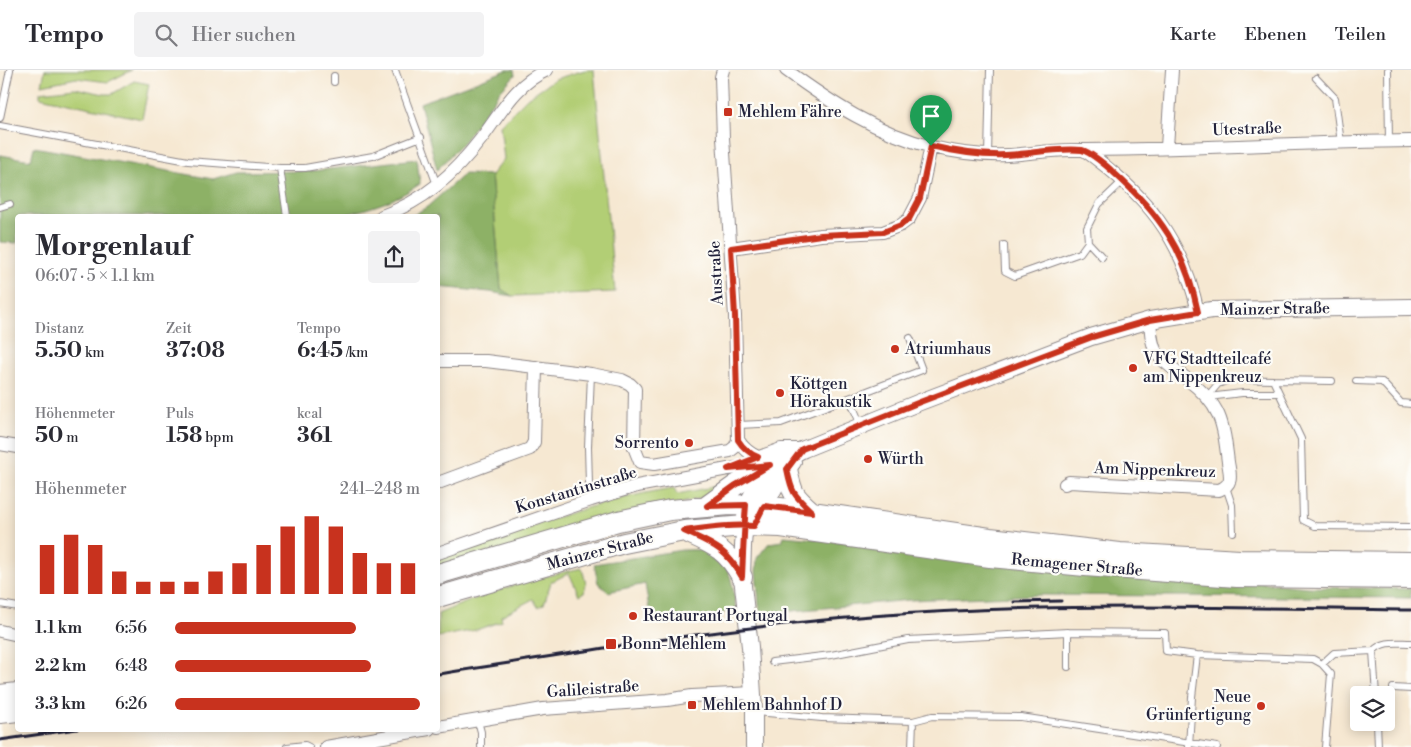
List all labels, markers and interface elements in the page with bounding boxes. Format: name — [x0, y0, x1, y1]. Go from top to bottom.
search box — [134, 12, 484, 57]
text: Tempo — [25, 20, 104, 50]
icon: search — [152, 21, 180, 49]
text: Hier suchen — [192, 23, 296, 47]
text: Karte — [1170, 23, 1216, 46]
text: Ebenen — [1244, 23, 1307, 46]
text: Teilen — [1335, 23, 1386, 46]
pin — [910, 95, 952, 146]
place label: Mehlem Fähre — [738, 102, 842, 122]
icon: arrive — [917, 102, 945, 130]
marker: Mehlem Fähre — [722, 106, 734, 118]
street label: Utestraße — [1212, 118, 1282, 140]
text: Morgenlauf — [35, 229, 191, 264]
button: share — [368, 231, 420, 283]
street label: Austraße — [704, 240, 728, 307]
text: 06:07 · 5 × 1.1 km — [35, 266, 155, 286]
street label: Mainzer Straße — [1220, 298, 1330, 320]
text: Distanz — [35, 320, 84, 338]
text: Zeit — [166, 320, 192, 338]
text: Tempo — [297, 320, 341, 338]
text: 5.50 — [35, 338, 82, 364]
text: 37:08 — [166, 338, 225, 364]
text: 6:45 — [297, 338, 343, 364]
place label: Atriumhaus — [904, 339, 991, 359]
marker: Atriumhaus — [889, 343, 901, 355]
text: km — [82, 344, 105, 362]
text: /km — [343, 344, 368, 362]
place label: VFG Stadtteilcafé am Nippenkreuz — [1142, 349, 1271, 387]
marker: VFG Stadtteilcafé am Nippenkreuz — [1127, 362, 1139, 374]
place label: Köttgen Hörakustik — [790, 374, 873, 412]
marker: Köttgen Hörakustik — [774, 387, 786, 399]
text: Höhenmeter — [35, 405, 115, 423]
text: Puls — [166, 405, 194, 423]
text: kcal — [297, 405, 322, 423]
text: 50 — [35, 423, 63, 449]
text: 158 — [166, 423, 202, 449]
text: 361 — [297, 423, 332, 449]
text: m — [63, 429, 78, 447]
text: bpm — [202, 429, 234, 447]
place label: Sorrento — [615, 433, 679, 453]
marker: Sorrento — [683, 437, 695, 449]
place label: Würth — [877, 449, 924, 469]
marker: Würth — [862, 453, 874, 465]
street label: Am Nippenkreuz — [1093, 458, 1216, 482]
street label: Konstantinstraße — [513, 462, 639, 518]
text: Höhenmeter — [35, 479, 127, 499]
text: 241–248 m — [340, 479, 420, 499]
street label: Mainzer Straße — [544, 527, 656, 575]
street label: Remagener Straße — [1010, 549, 1144, 581]
place label: Restaurant Portugal — [643, 606, 788, 626]
marker: Restaurant Portugal — [627, 610, 639, 622]
text: 1.1 km — [35, 618, 82, 638]
text: 6:56 — [115, 618, 147, 638]
place label: Bonn-Mehlem — [621, 634, 726, 654]
marker: Bonn-Mehlem — [604, 637, 618, 651]
text: 2.2 km — [35, 656, 86, 676]
text: 6:48 — [115, 656, 148, 676]
street label: Galileistraße — [546, 676, 640, 702]
map controls — [1350, 686, 1395, 731]
button: layers — [1350, 686, 1395, 731]
place label: Neue Grünfertigung — [1146, 687, 1252, 725]
text: 3.3 km — [35, 694, 86, 714]
text: 6:26 — [115, 694, 147, 714]
place label: Mehlem Bahnhof D — [702, 695, 842, 715]
marker: Mehlem Bahnhof D — [686, 699, 698, 711]
marker: Neue Grünfertigung — [1255, 700, 1267, 712]

